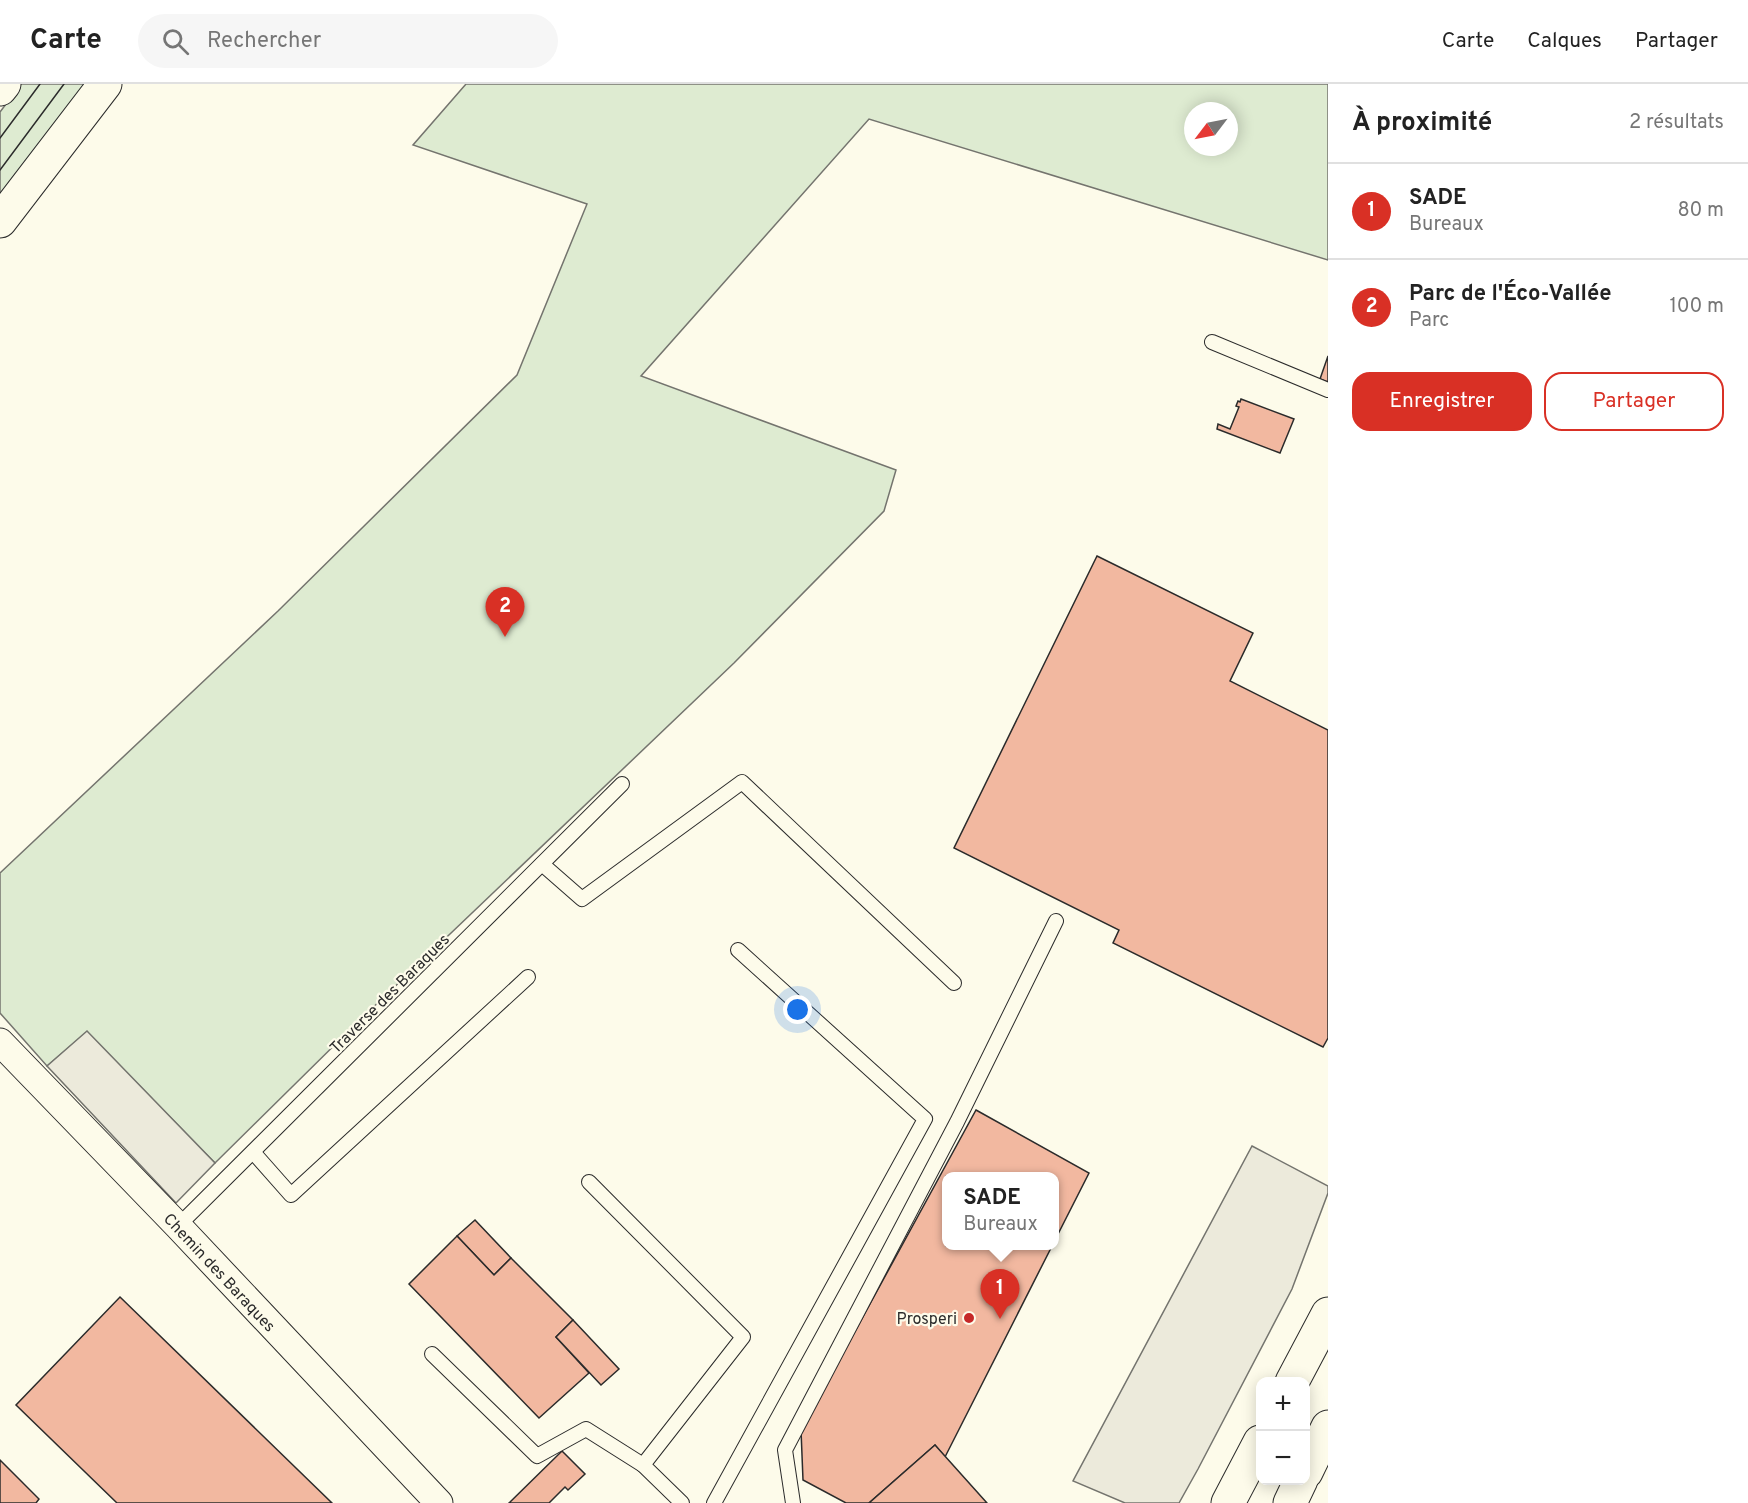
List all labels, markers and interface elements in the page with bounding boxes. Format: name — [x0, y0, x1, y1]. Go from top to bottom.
search box — [138, 14, 558, 68]
text: Carte — [30, 23, 102, 59]
icon: search — [159, 25, 192, 58]
text: Rechercher — [207, 28, 321, 55]
text: Carte — [1442, 28, 1494, 55]
text: Calques — [1527, 28, 1602, 55]
text: Partager — [1635, 28, 1718, 55]
north arrow — [1184, 102, 1238, 156]
text: À proximité — [1352, 107, 1492, 140]
text: 2 résultats — [1629, 110, 1724, 136]
text: SADE — [1409, 185, 1467, 212]
text: 1 — [1368, 198, 1376, 224]
text: 80 m — [1678, 198, 1724, 224]
text: Bureaux — [1409, 212, 1484, 238]
text: Parc de l'Éco-Vallée — [1409, 281, 1611, 308]
text: 2 — [1365, 294, 1378, 320]
text: 100 m — [1669, 294, 1724, 320]
text: Parc — [1409, 308, 1449, 334]
button: Enregistrer — [1352, 372, 1532, 431]
button: Partager — [1544, 372, 1724, 431]
pin: 2 — [486, 588, 524, 637]
street label: Traverse des Baraques — [326, 930, 455, 1059]
your location — [783, 995, 812, 1024]
popup — [942, 1172, 1059, 1250]
text: SADE — [963, 1185, 1021, 1212]
street label: Chemin des Baraques — [158, 1210, 279, 1337]
text: Bureaux — [963, 1212, 1038, 1238]
pin: 1 — [980, 1270, 1020, 1319]
place label: Prosperi — [897, 1310, 957, 1330]
marker: Prosperi — [962, 1311, 976, 1325]
map controls — [1256, 1377, 1310, 1485]
button: + — [1256, 1377, 1310, 1431]
button: − — [1256, 1431, 1310, 1485]

